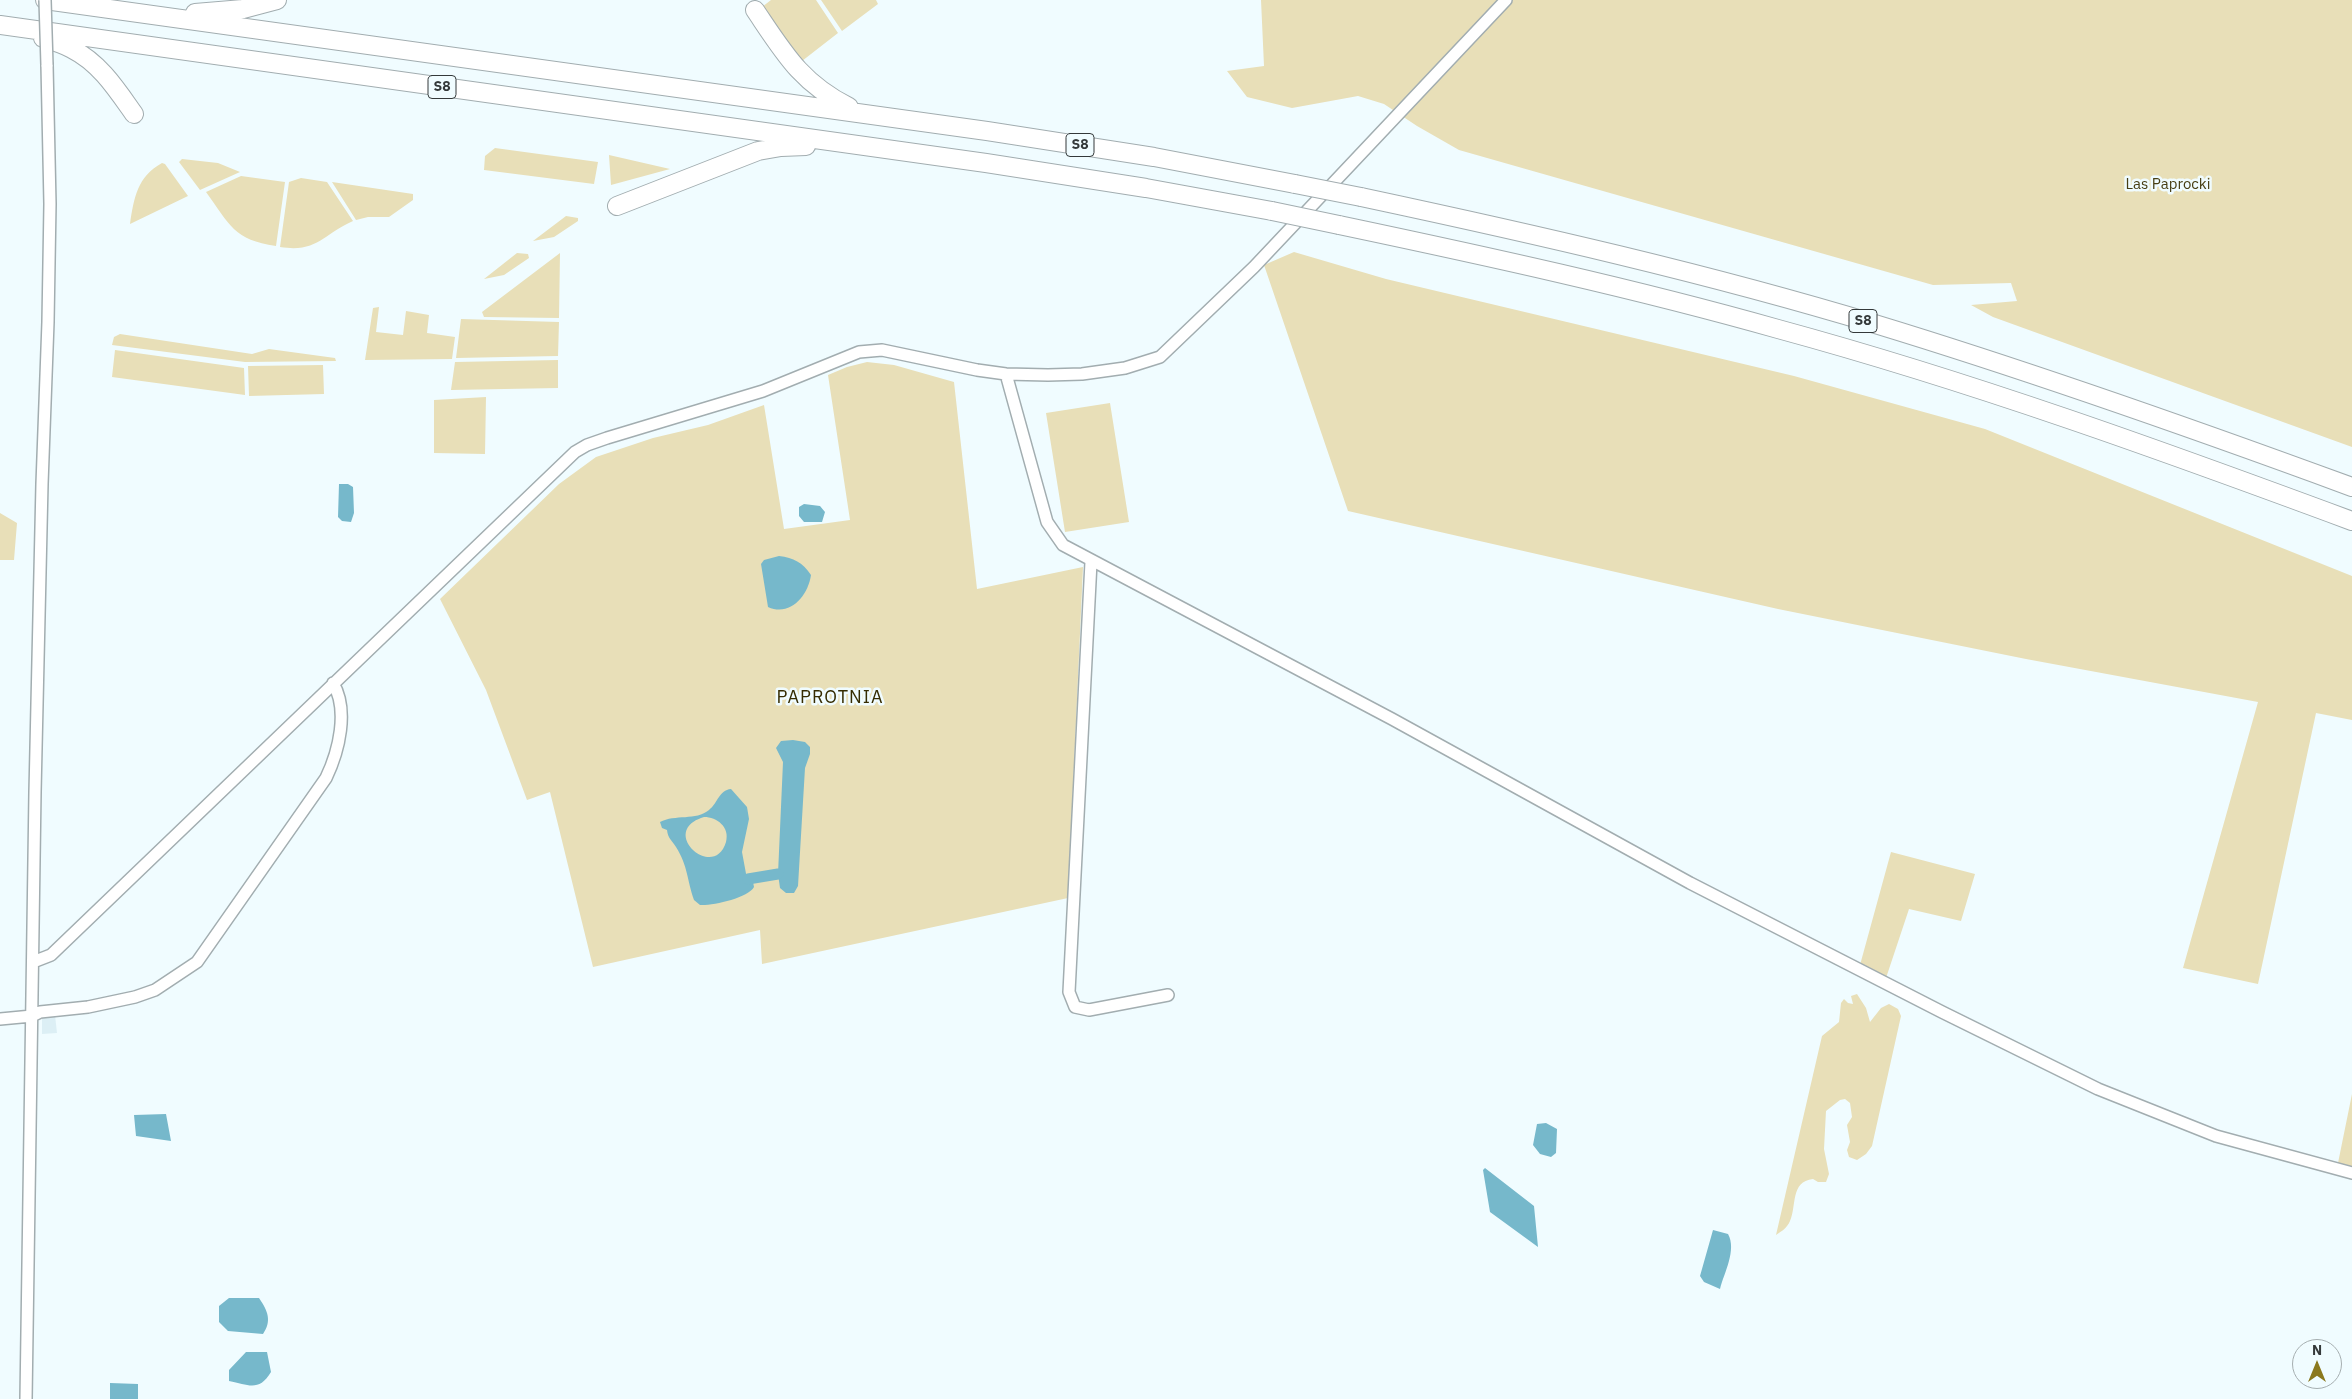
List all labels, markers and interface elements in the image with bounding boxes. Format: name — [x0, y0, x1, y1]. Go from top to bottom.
road number: S8 — [428, 75, 456, 98]
road number: S8 — [1066, 134, 1094, 156]
park label: Las Paprocki — [2125, 176, 2211, 194]
road number: S8 — [1849, 310, 1877, 332]
district label: PAPROTNIA — [775, 687, 885, 709]
north arrow — [2292, 1339, 2342, 1389]
text: N — [2312, 1341, 2322, 1359]

